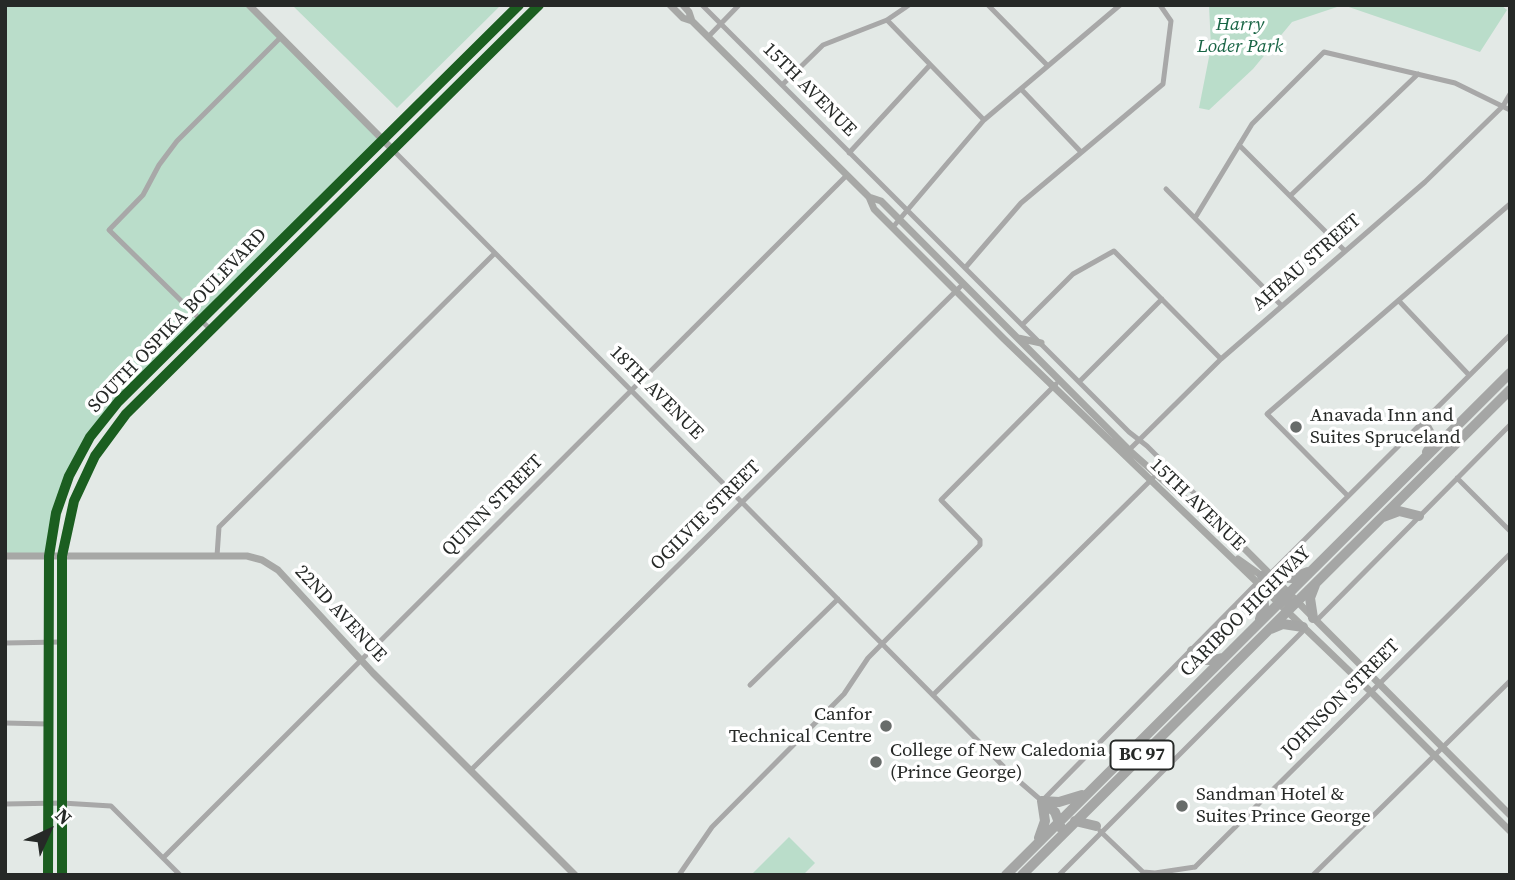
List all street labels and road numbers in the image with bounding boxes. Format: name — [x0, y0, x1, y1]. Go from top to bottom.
street label: 15TH AVENUE — [757, 38, 861, 142]
street label: AHBAU STREET — [1248, 210, 1366, 316]
street label: SOUTH OSPIKA BOULEVARD — [84, 224, 272, 418]
street label: 18TH AVENUE — [604, 341, 708, 445]
street label: QUINN STREET — [438, 451, 548, 561]
street label: 15TH AVENUE — [1145, 454, 1249, 556]
street label: OGILVIE STREET — [646, 456, 766, 576]
street label: CARIBOO HIGHWAY — [1176, 542, 1316, 682]
street label: 22ND AVENUE — [289, 561, 391, 667]
street label: JOHNSON STREET — [1277, 635, 1405, 763]
road number: BC 97 — [1110, 740, 1174, 770]

